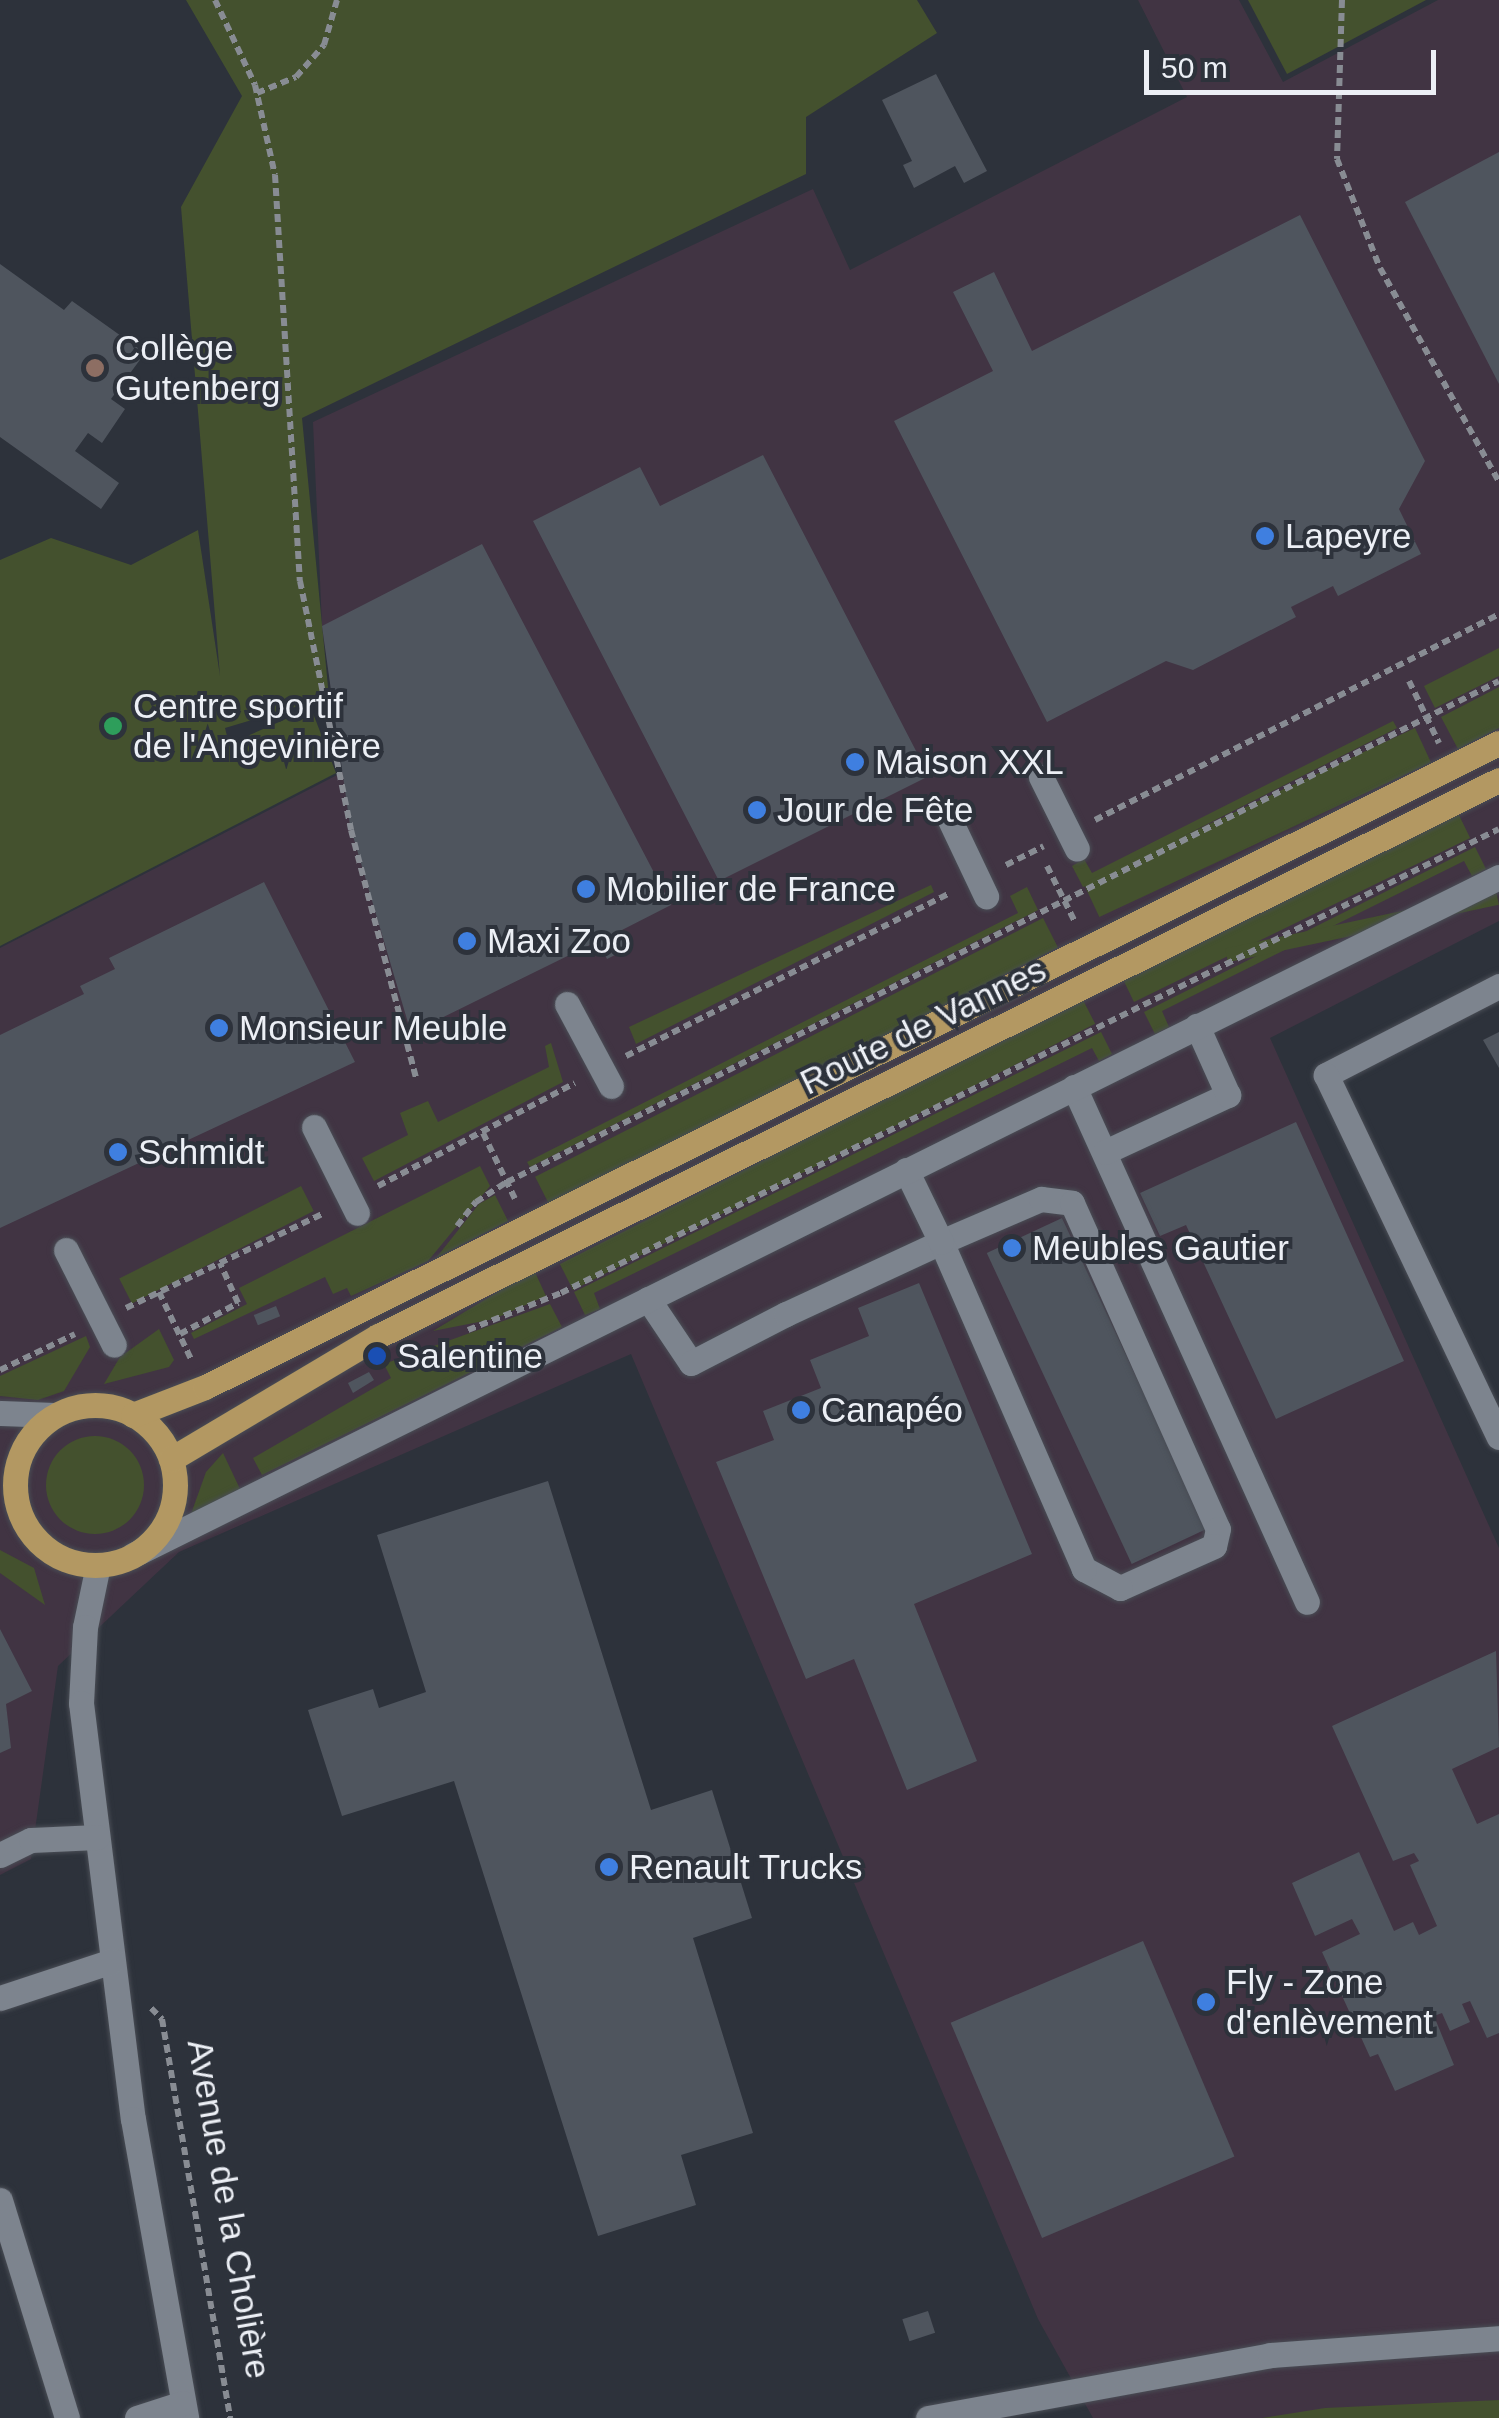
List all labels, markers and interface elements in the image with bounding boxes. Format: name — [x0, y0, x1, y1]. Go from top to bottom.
scale bar — [1149, 30, 1442, 92]
text: 50 m — [1161, 51, 1228, 84]
place label: Collège Gutenberg — [115, 327, 280, 409]
marker: Collège Gutenberg — [84, 357, 106, 379]
place label: Lapeyre — [1285, 515, 1411, 557]
marker: Lapeyre — [1254, 525, 1276, 547]
place label: Centre sportif de l'Angevinière — [133, 685, 381, 767]
marker: Centre sportif de l'Angevinière — [102, 715, 124, 737]
place label: Maison XXL — [875, 741, 1064, 783]
marker: Maison XXL — [844, 751, 866, 773]
place label: Jour de Fête — [777, 789, 973, 831]
marker: Jour de Fête — [746, 799, 768, 821]
place label: Mobilier de France — [606, 868, 896, 910]
marker: Mobilier de France — [575, 878, 597, 900]
place label: Maxi Zoo — [487, 920, 631, 962]
marker: Maxi Zoo — [456, 930, 478, 952]
street label: Route de Vannes — [793, 948, 1053, 1104]
place label: Monsieur Meuble — [239, 1007, 507, 1049]
marker: Monsieur Meuble — [208, 1017, 230, 1039]
place label: Schmidt — [138, 1131, 264, 1173]
marker: Schmidt — [107, 1141, 129, 1163]
place label: Meubles Gautier — [1032, 1227, 1289, 1269]
marker: Meubles Gautier — [1001, 1237, 1023, 1259]
place label: Salentine — [397, 1335, 543, 1377]
marker: Salentine — [366, 1345, 388, 1367]
place label: Canapéo — [821, 1389, 963, 1431]
marker: Canapéo — [790, 1399, 812, 1421]
place label: Renault Trucks — [629, 1846, 863, 1888]
marker: Renault Trucks — [598, 1856, 620, 1878]
place label: Fly - Zone d'enlèvement — [1226, 1961, 1433, 2043]
marker: Fly - Zone d'enlèvement — [1195, 1991, 1217, 2013]
street label: Avenue de la Cholière — [178, 2036, 280, 2382]

